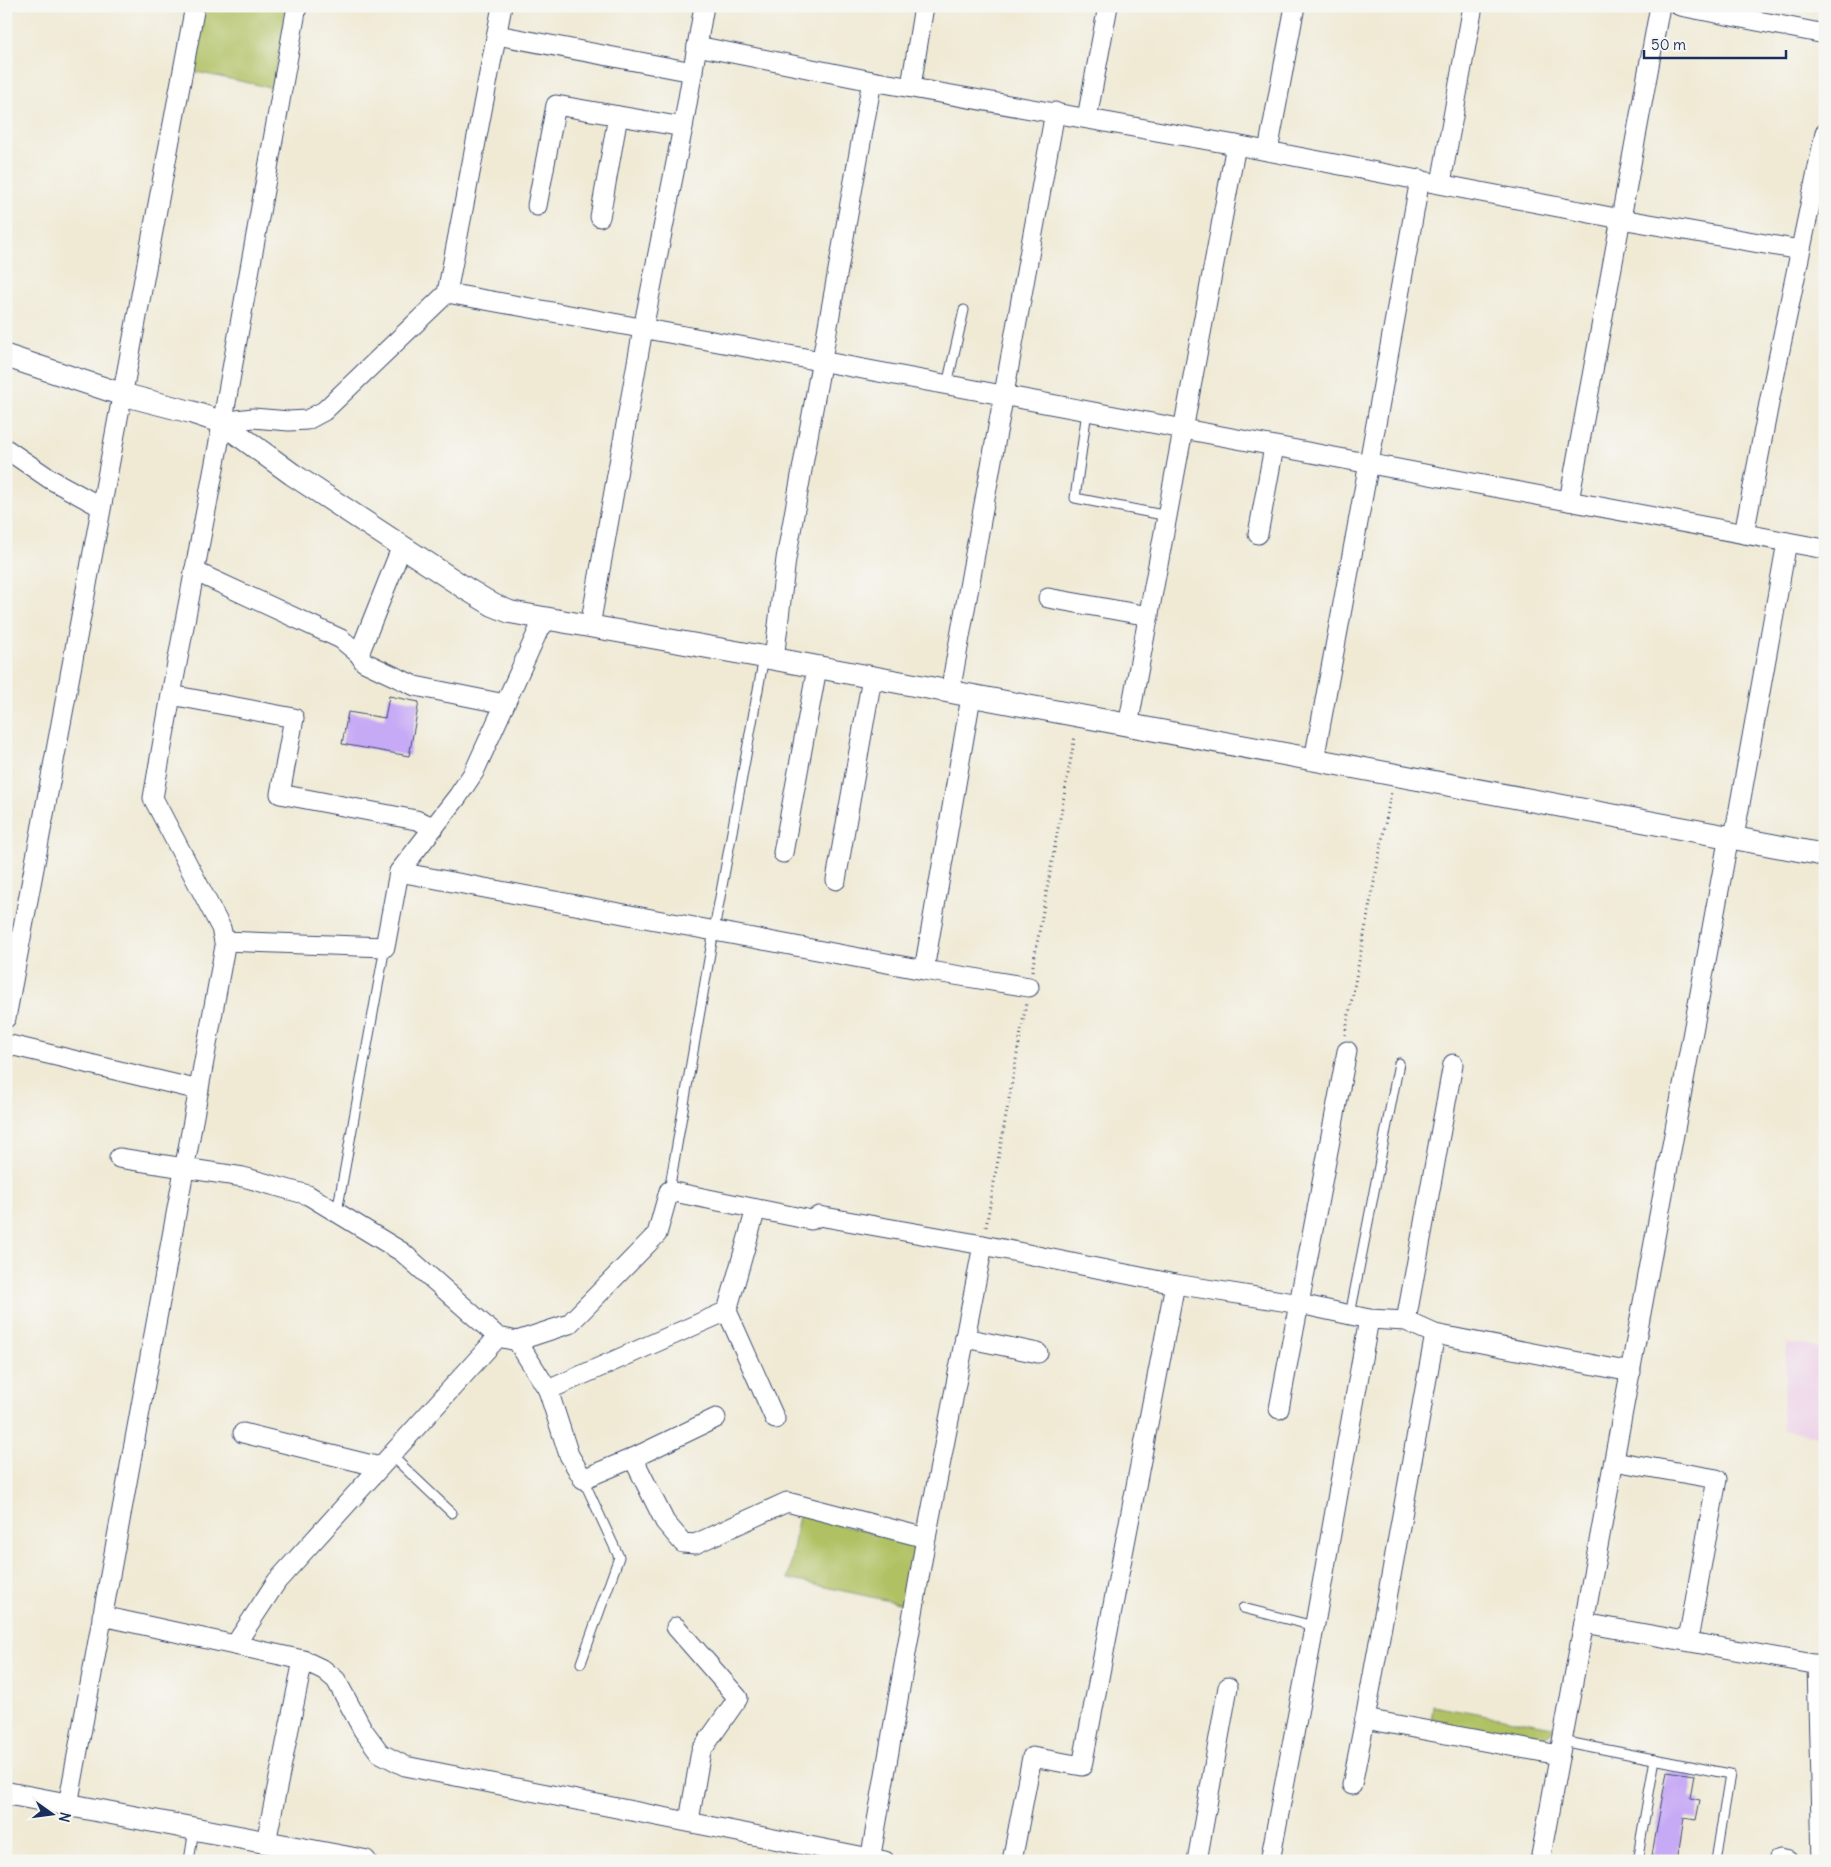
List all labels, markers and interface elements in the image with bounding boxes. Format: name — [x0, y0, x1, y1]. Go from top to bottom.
scale bar — [1644, 28, 1786, 60]
text: 50 m — [1651, 35, 1686, 54]
north arrow — [28, 1790, 78, 1840]
text: N — [55, 1810, 75, 1824]

